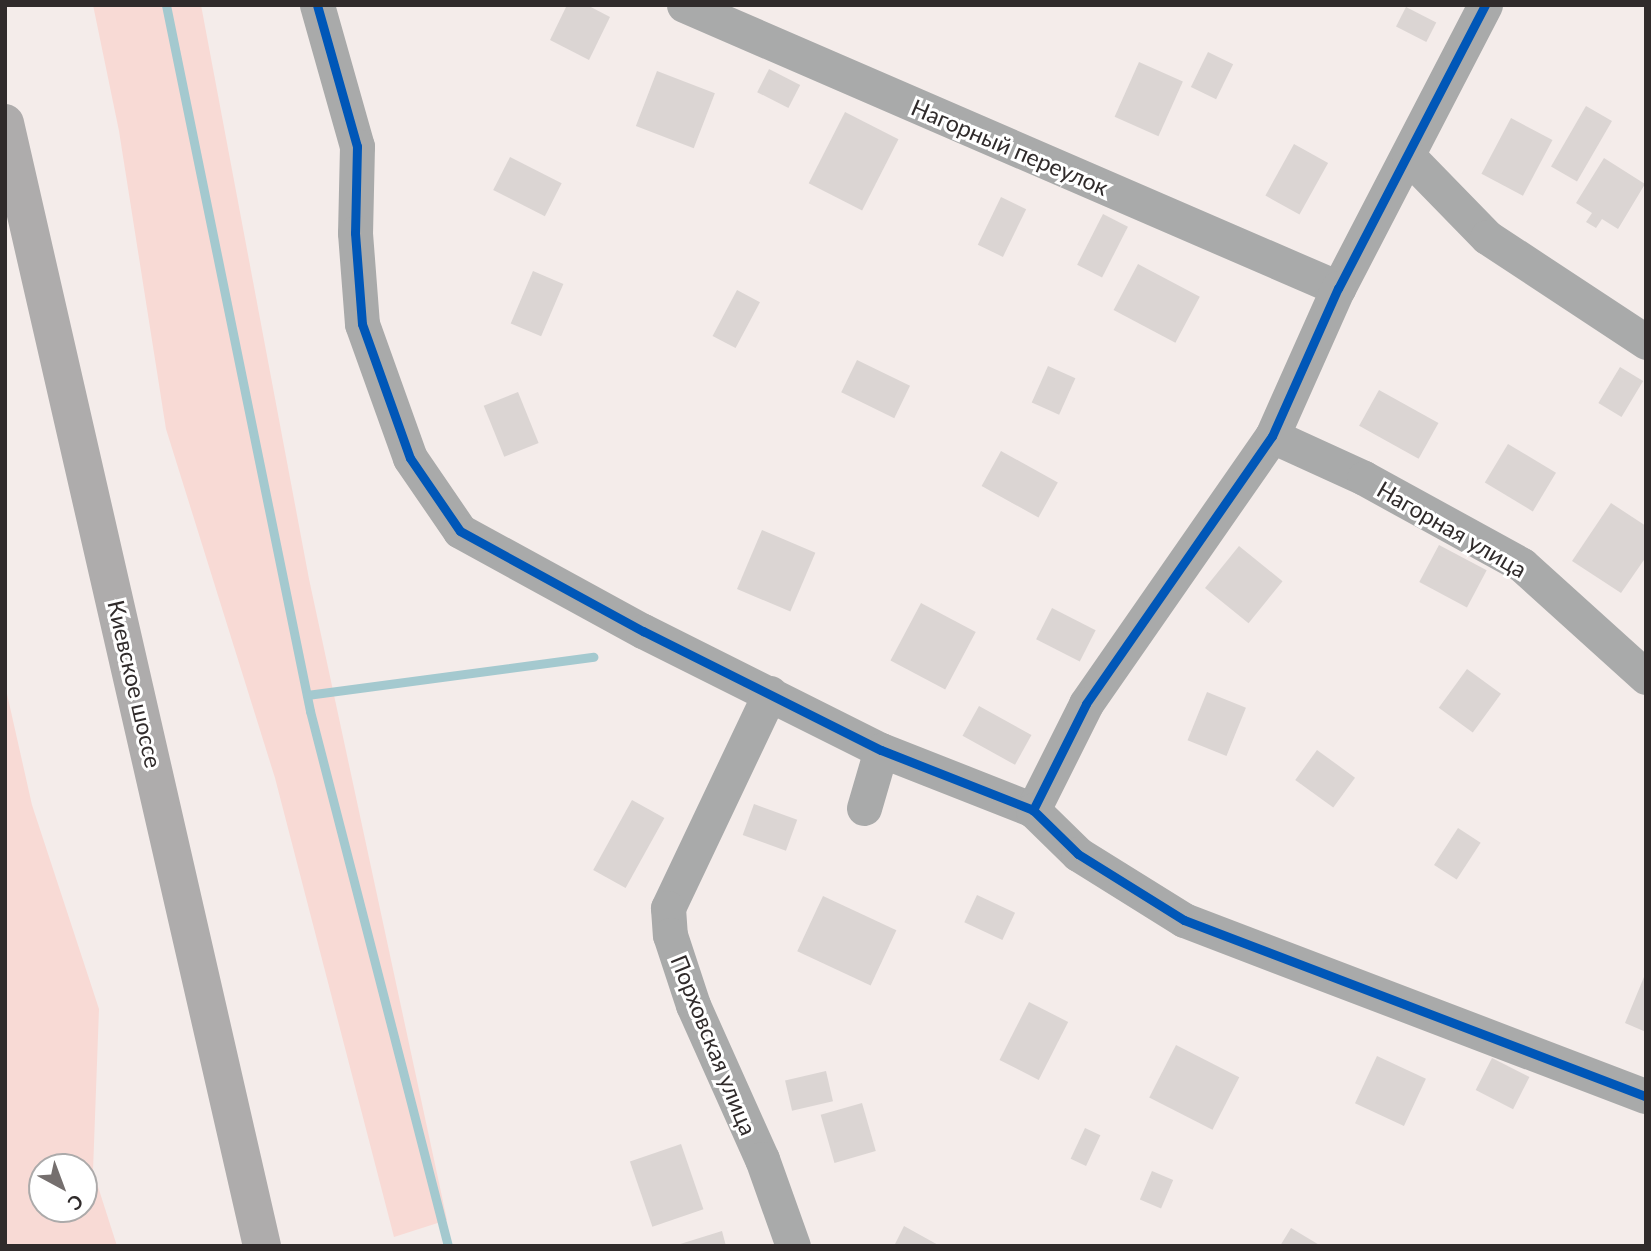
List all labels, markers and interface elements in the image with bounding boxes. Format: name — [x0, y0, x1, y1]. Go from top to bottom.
street label: Нагорный переулок — [907, 93, 1113, 201]
street label: Нагорная улица — [1372, 475, 1532, 583]
street label: Киевское шоссе — [102, 597, 168, 771]
street label: Порховская улица — [665, 951, 763, 1139]
north arrow — [28, 1153, 98, 1223]
text: С — [64, 1190, 88, 1216]

